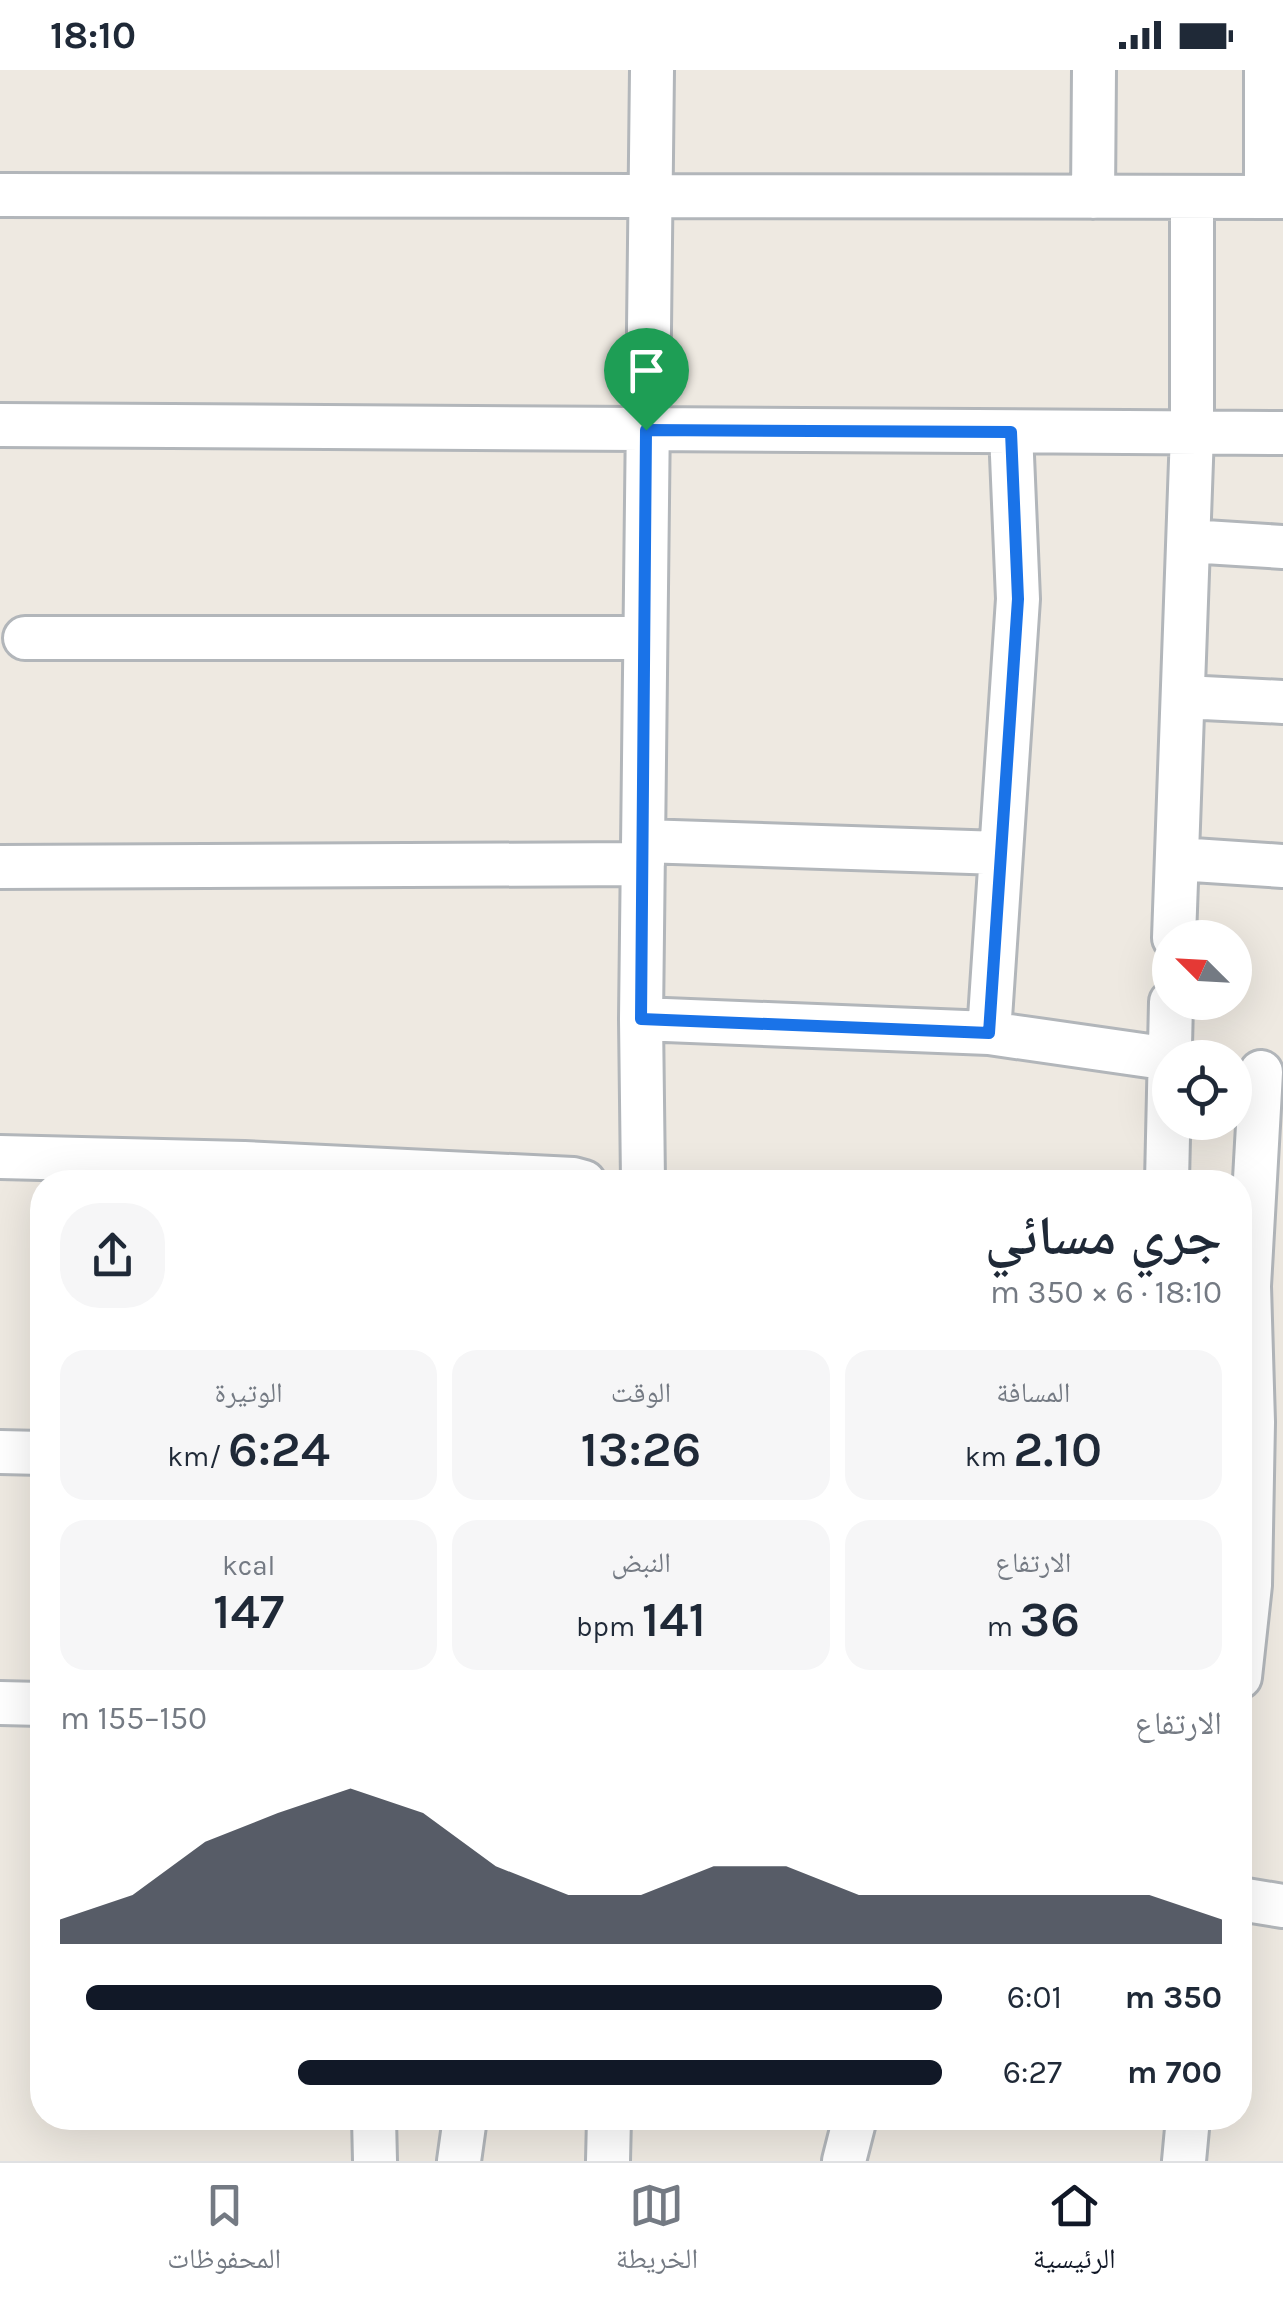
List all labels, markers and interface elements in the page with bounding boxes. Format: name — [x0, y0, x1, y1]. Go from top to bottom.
text: 18:10 — [50, 13, 136, 58]
pin — [604, 328, 689, 431]
icon: arrive — [619, 343, 674, 398]
north arrow — [1152, 920, 1252, 1020]
map controls — [1152, 920, 1252, 1140]
button: locate — [1152, 1040, 1252, 1140]
button: share — [60, 1203, 165, 1308]
text: جري مسائي — [985, 1204, 1222, 1268]
text: 18:10 · 6 × 350 m — [990, 1274, 1222, 1311]
text: الوتيرة — [215, 1376, 283, 1409]
text: الوقت — [611, 1376, 671, 1409]
text: المسافة — [996, 1376, 1070, 1409]
text: 6:24 — [228, 1420, 330, 1479]
text: 13:26 — [581, 1420, 701, 1479]
text: 2.10 — [1013, 1420, 1102, 1479]
text: /km — [167, 1440, 228, 1473]
text: km — [965, 1440, 1013, 1473]
text: النبض — [611, 1546, 671, 1579]
text: الارتفاع — [995, 1546, 1072, 1579]
text: kcal — [222, 1549, 275, 1582]
text: 147 — [213, 1582, 284, 1641]
text: 141 — [642, 1590, 706, 1649]
text: 36 — [1019, 1590, 1080, 1649]
text: bpm — [576, 1610, 642, 1643]
text: m — [987, 1610, 1019, 1643]
text: 150–155 m — [60, 1700, 207, 1737]
text: الارتفاع — [1135, 1705, 1222, 1742]
text: 6:01 — [1007, 1979, 1062, 2016]
text: 350 m — [1125, 1979, 1222, 2016]
text: 6:27 — [1003, 2054, 1062, 2091]
text: 700 m — [1127, 2054, 1222, 2091]
tab: المحفوظات — [167, 2178, 281, 2286]
tab: الخريطة — [616, 2178, 698, 2286]
tab: الرئيسية — [1033, 2178, 1116, 2286]

